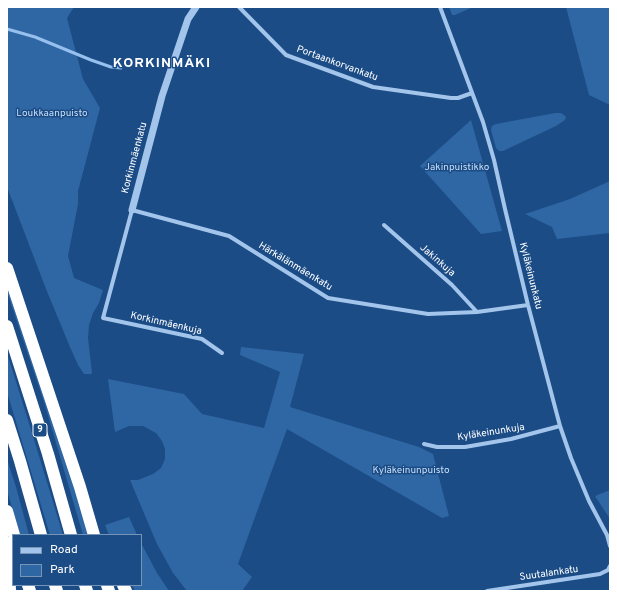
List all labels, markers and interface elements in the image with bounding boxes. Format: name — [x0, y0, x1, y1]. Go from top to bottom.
street label: Portaankorvankatu — [295, 44, 379, 84]
district label: KORKINMÄKI — [113, 56, 211, 72]
park label: Loukkaanpuisto — [16, 108, 88, 120]
street label: Korkinmäenkatu — [120, 121, 150, 195]
park label: Jakinpuistikko — [425, 162, 489, 174]
street label: Härkälänmäenkatu — [256, 240, 334, 294]
street label: Kyläkeinunkatu — [516, 241, 544, 311]
street label: Jakinkuja — [417, 242, 457, 280]
street label: Korkinmäenkuja — [129, 310, 203, 338]
street label: Kyläkeinunkuja — [456, 422, 526, 444]
road number: 9 — [33, 423, 47, 437]
park label: Kyläkeinunpuisto — [372, 465, 450, 477]
legend — [12, 534, 142, 586]
text: Road — [50, 542, 78, 558]
text: Park — [50, 562, 75, 578]
street label: Suutalankatu — [519, 564, 579, 584]

